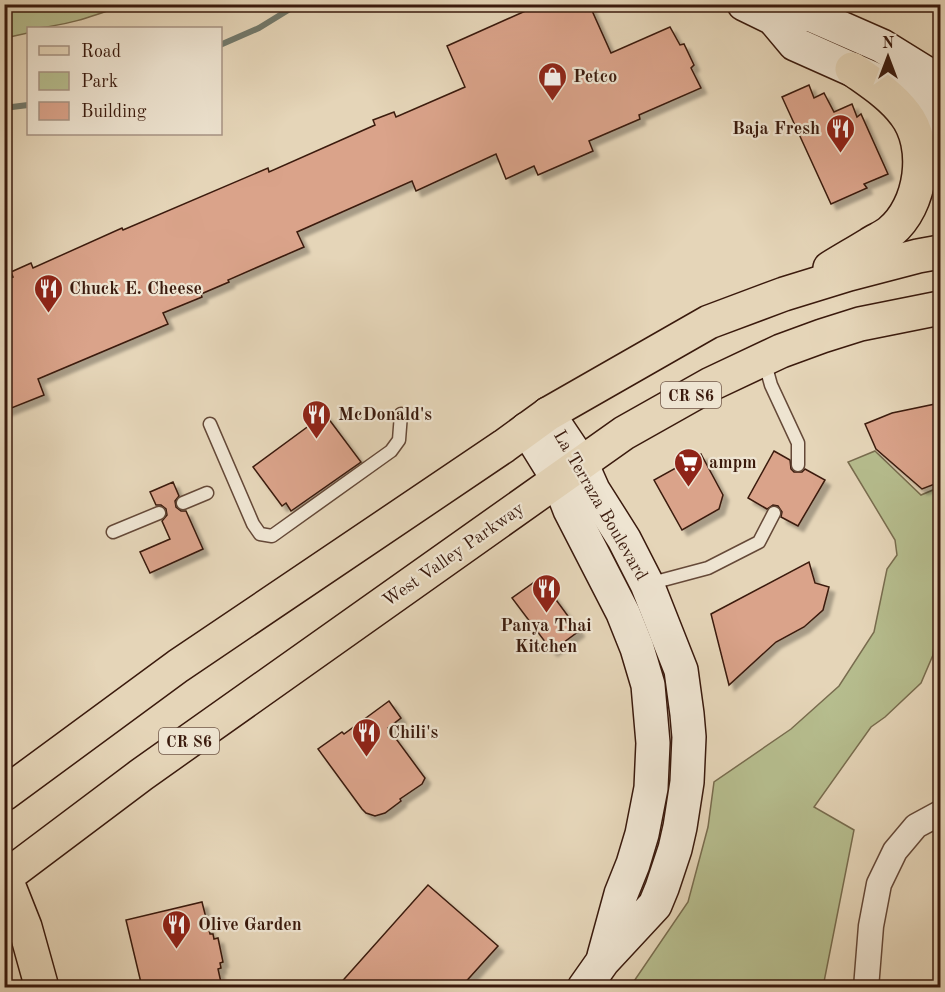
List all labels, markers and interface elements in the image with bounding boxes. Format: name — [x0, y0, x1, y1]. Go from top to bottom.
legend — [27, 27, 222, 135]
north arrow — [858, 27, 918, 87]
text: N — [882, 36, 895, 52]
text: Road — [81, 43, 121, 61]
shop icon: Petco — [536, 60, 568, 102]
place label: Petco — [573, 68, 617, 86]
text: Park — [81, 73, 118, 91]
text: Building — [81, 103, 147, 121]
restaurant icon: Baja Fresh — [825, 112, 857, 154]
place label: Baja Fresh — [732, 120, 820, 138]
restaurant icon: Chuck E. Cheese — [32, 272, 64, 314]
place label: Chuck E. Cheese — [69, 280, 202, 298]
road number: CR S6 — [661, 382, 721, 408]
restaurant icon: McDonald's — [301, 398, 333, 440]
place label: McDonald's — [338, 406, 432, 424]
street label: La Terraza Boulevard — [550, 427, 650, 584]
supermarket icon: ampm — [672, 446, 704, 488]
place label: ampm — [709, 454, 757, 472]
street label: West Valley Parkway — [380, 499, 528, 610]
restaurant icon: Panya Thai Kitchen — [530, 572, 562, 614]
place label: Panya Thai Kitchen — [500, 617, 592, 656]
restaurant icon: Chili's — [351, 716, 383, 758]
place label: Chili's — [388, 724, 438, 742]
road number: CR S6 — [159, 728, 219, 754]
restaurant icon: Olive Garden — [161, 908, 193, 950]
place label: Olive Garden — [198, 916, 302, 934]

